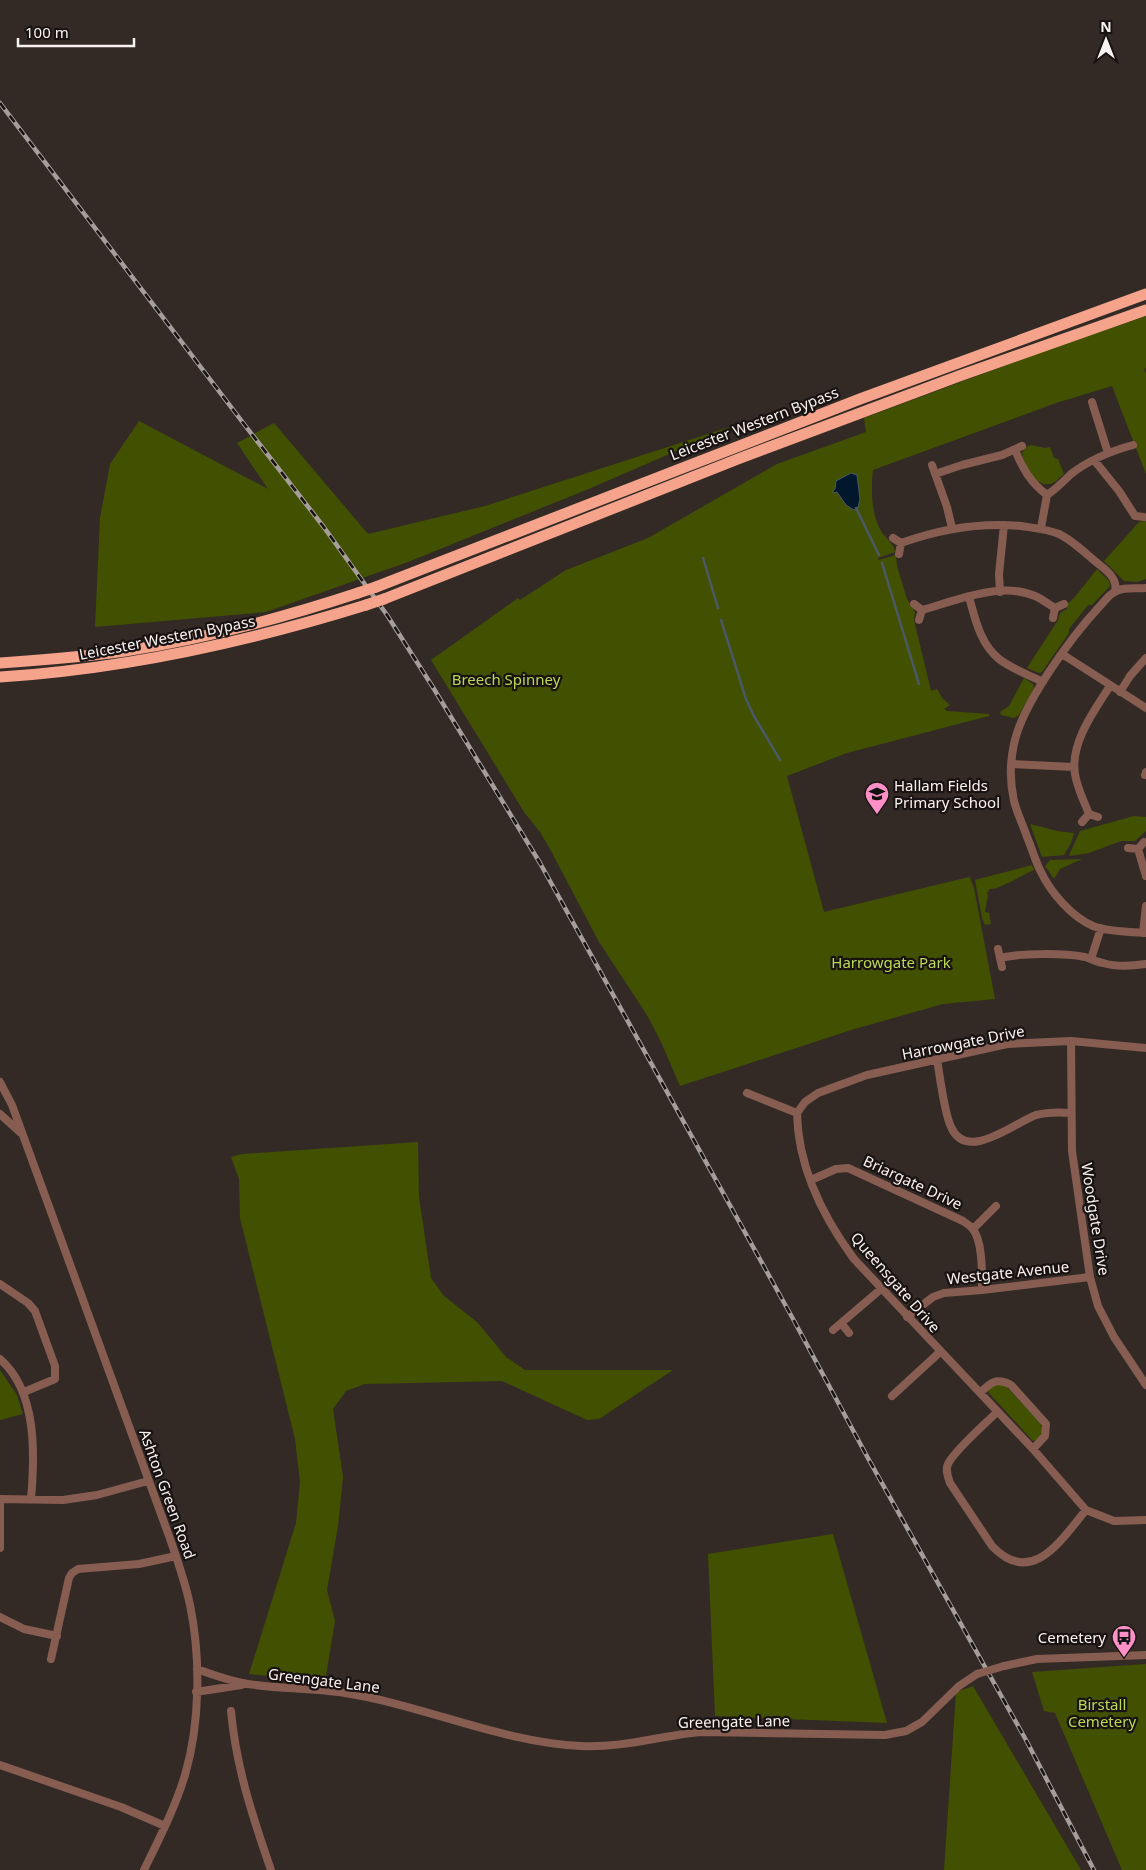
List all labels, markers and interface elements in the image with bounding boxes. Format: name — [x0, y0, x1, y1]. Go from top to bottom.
scale bar — [18, 15, 134, 47]
north arrow — [1081, 15, 1131, 65]
text: N — [1100, 17, 1112, 36]
text: 100 m — [25, 22, 69, 42]
street label: Leicester Western Bypass — [667, 382, 841, 464]
street label: Leicester Western Bypass — [77, 610, 257, 664]
park label: Breech Spinney — [452, 669, 561, 689]
place label: Hallam Fields Primary School — [894, 775, 1000, 812]
school or university icon: Hallam Fields Primary School — [864, 781, 890, 815]
park label: Harrowgate Park — [831, 952, 951, 972]
street label: Harrowgate Drive — [900, 1020, 1026, 1064]
street label: Briargate Drive — [860, 1150, 966, 1214]
street label: Woodgate Drive — [1077, 1161, 1115, 1277]
street label: Queensgate Drive — [847, 1228, 945, 1336]
street label: Westgate Avenue — [946, 1256, 1070, 1288]
street label: Ashton Green Road — [135, 1426, 201, 1562]
bus stop icon: Cemetery — [1111, 1624, 1137, 1658]
place label: Cemetery — [1038, 1627, 1106, 1647]
street label: Greengate Lane — [267, 1663, 381, 1697]
park label: Birstall Cemetery — [1068, 1694, 1136, 1731]
street label: Greengate Lane — [678, 1710, 790, 1732]

